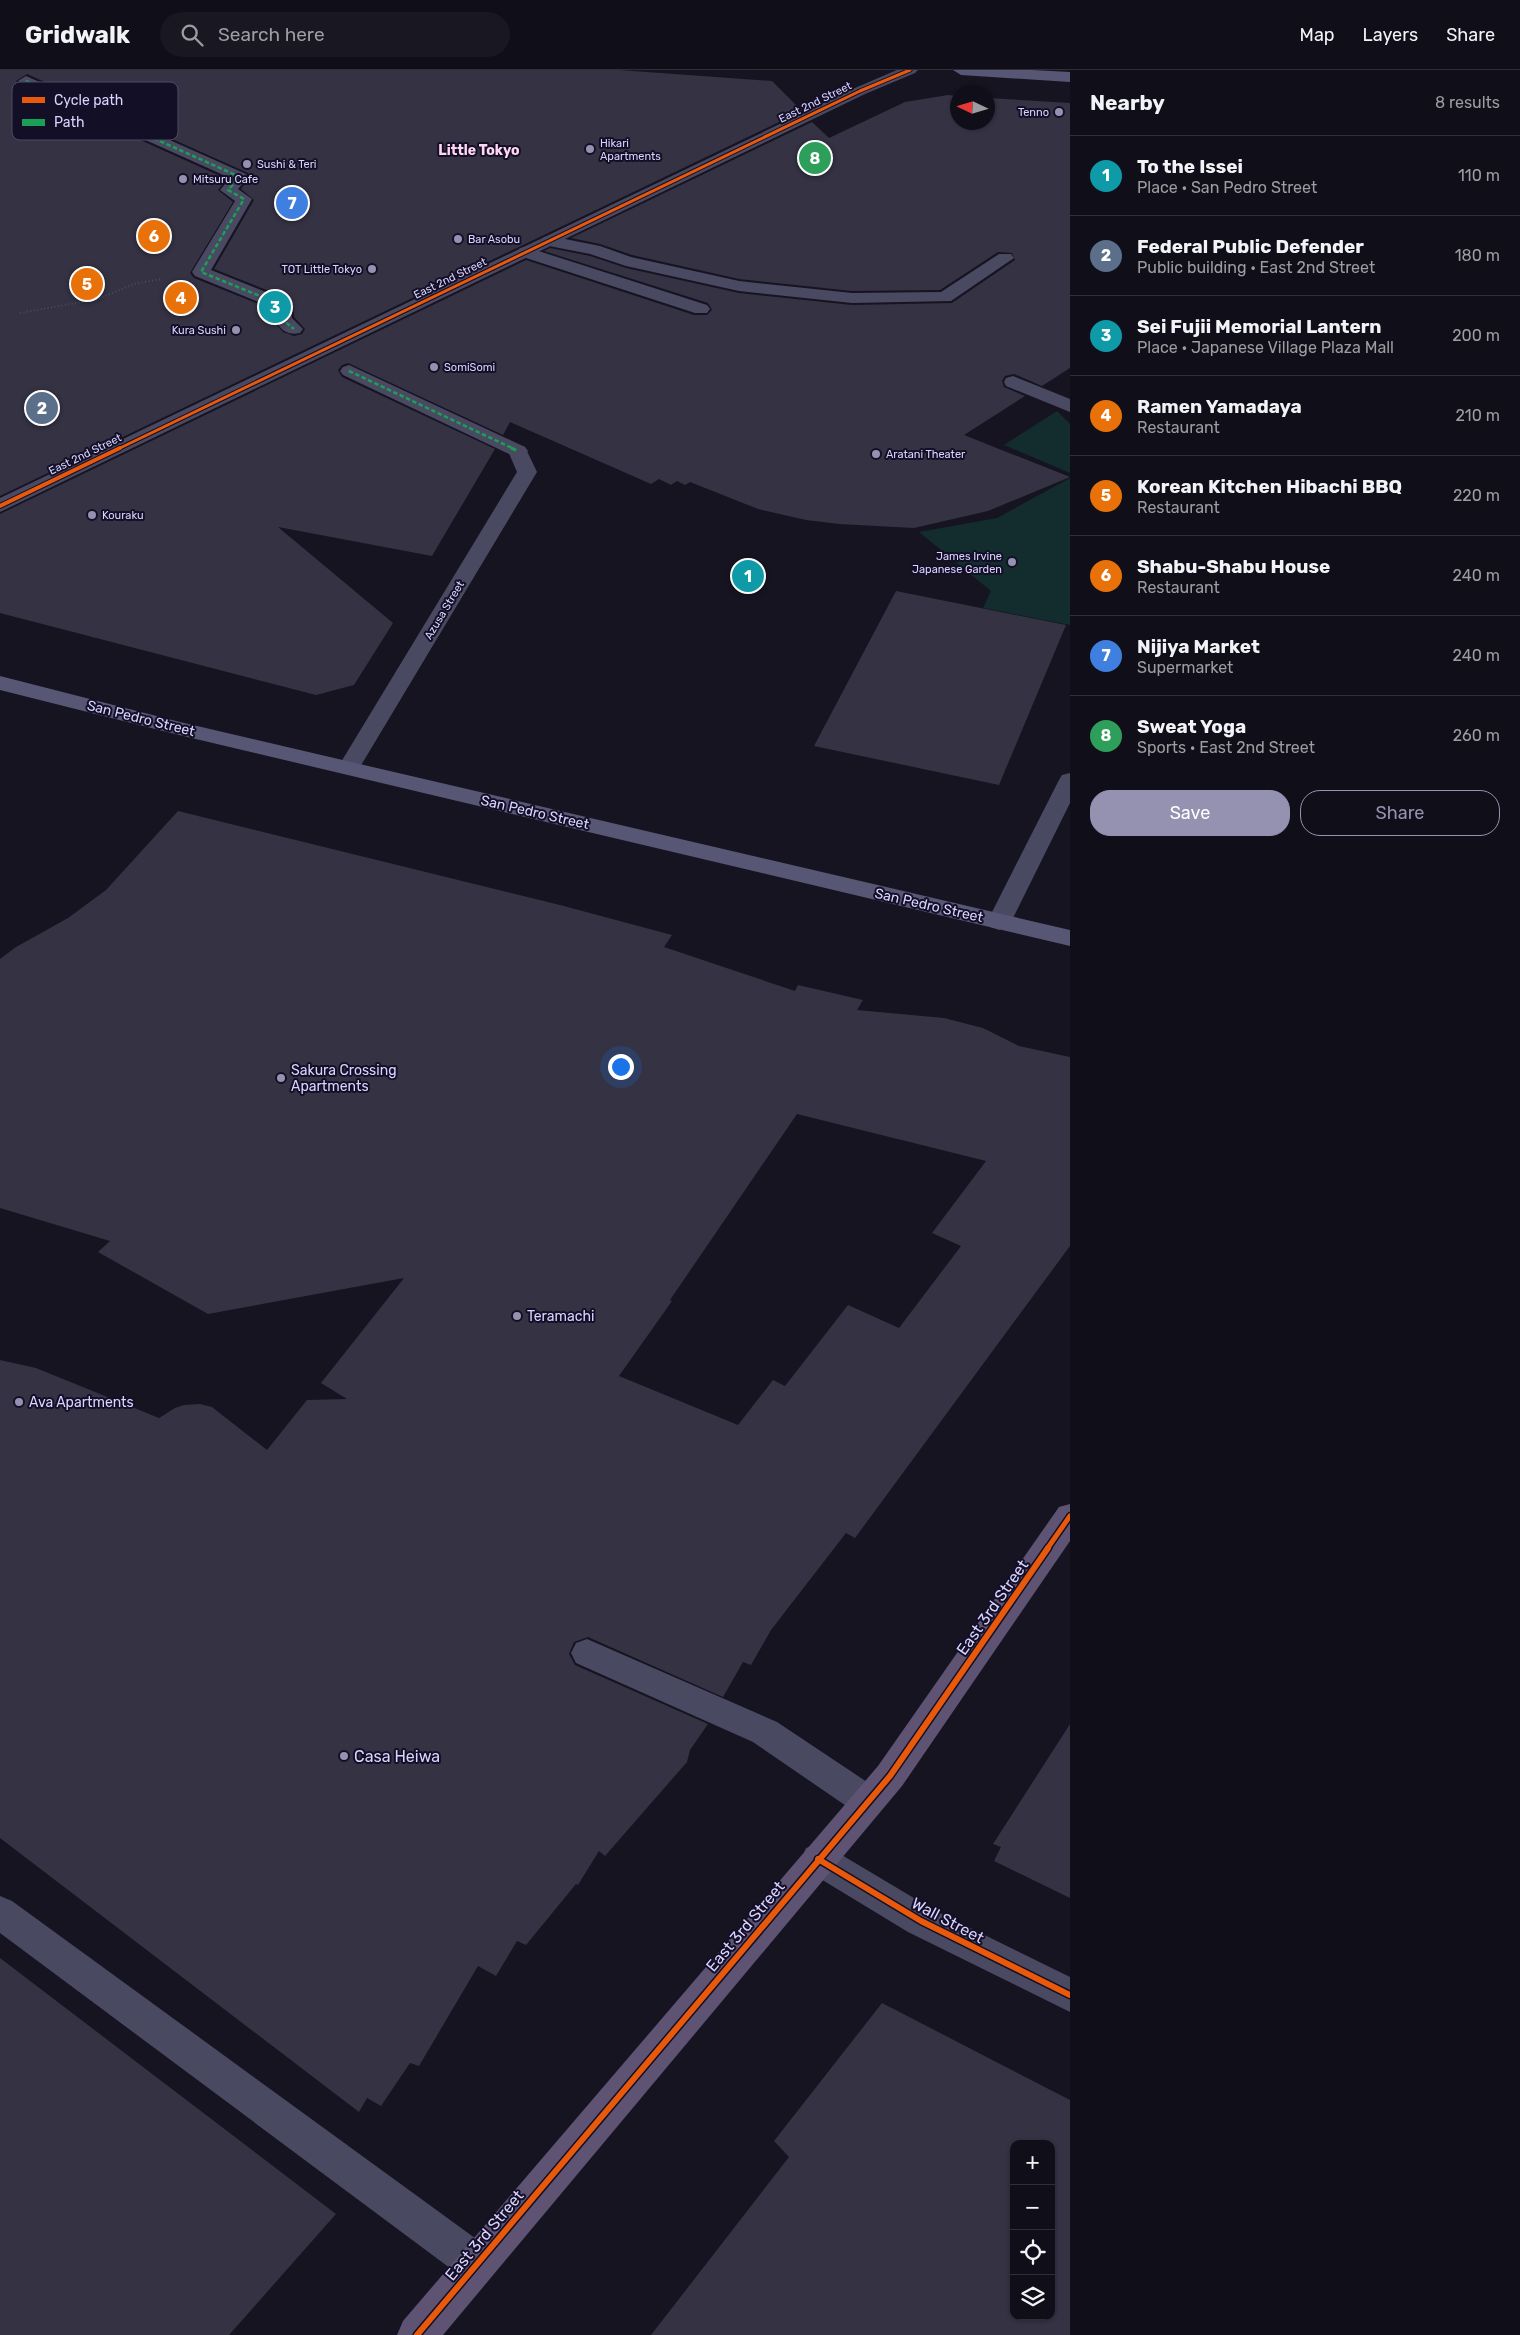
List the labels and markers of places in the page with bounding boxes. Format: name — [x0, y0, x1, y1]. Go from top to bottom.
place label: Tenno — [1018, 106, 1049, 119]
marker: Tenno — [1053, 106, 1065, 118]
place label: Hikari Apartments — [600, 137, 661, 163]
pin: 8 — [799, 139, 831, 177]
marker: Hikari Apartments — [584, 143, 596, 155]
marker: Sushi & Teri — [241, 158, 253, 170]
place label: Sushi & Teri — [257, 158, 317, 171]
marker: Mitsuru Cafe — [177, 173, 189, 185]
place label: Mitsuru Cafe — [193, 173, 258, 186]
pin: 7 — [276, 184, 308, 222]
pin: 6 — [138, 217, 170, 255]
marker: Bar Asobu — [452, 233, 464, 245]
place label: Bar Asobu — [468, 233, 520, 246]
place label: TOT Little Tokyo — [282, 263, 362, 276]
marker: TOT Little Tokyo — [366, 263, 378, 275]
pin: 5 — [71, 265, 103, 303]
pin: 4 — [165, 279, 197, 317]
pin: 3 — [259, 288, 291, 326]
place label: Kura Sushi — [172, 324, 226, 337]
marker: Kura Sushi — [230, 324, 242, 336]
marker: SomiSomi — [428, 361, 440, 373]
place label: SomiSomi — [444, 361, 495, 374]
pin: 2 — [26, 389, 58, 427]
marker: Aratani Theater — [870, 448, 882, 460]
place label: Aratani Theater — [886, 448, 966, 461]
marker: Kouraku — [86, 509, 98, 521]
place label: Kouraku — [102, 509, 144, 522]
place label: James Irvine Japanese Garden — [912, 550, 1002, 576]
marker: James Irvine Japanese Garden — [1006, 556, 1018, 568]
pin: 1 — [732, 557, 764, 595]
place label: Sakura Crossing Apartments — [291, 1062, 397, 1095]
marker: Sakura Crossing Apartments — [275, 1072, 287, 1084]
place label: Teramachi — [527, 1308, 594, 1325]
marker: Teramachi — [511, 1310, 523, 1322]
place label: Ava Apartments — [29, 1394, 134, 1411]
marker: Ava Apartments — [13, 1396, 25, 1408]
place label: Casa Heiwa — [354, 1747, 440, 1766]
marker: Casa Heiwa — [338, 1750, 350, 1762]

